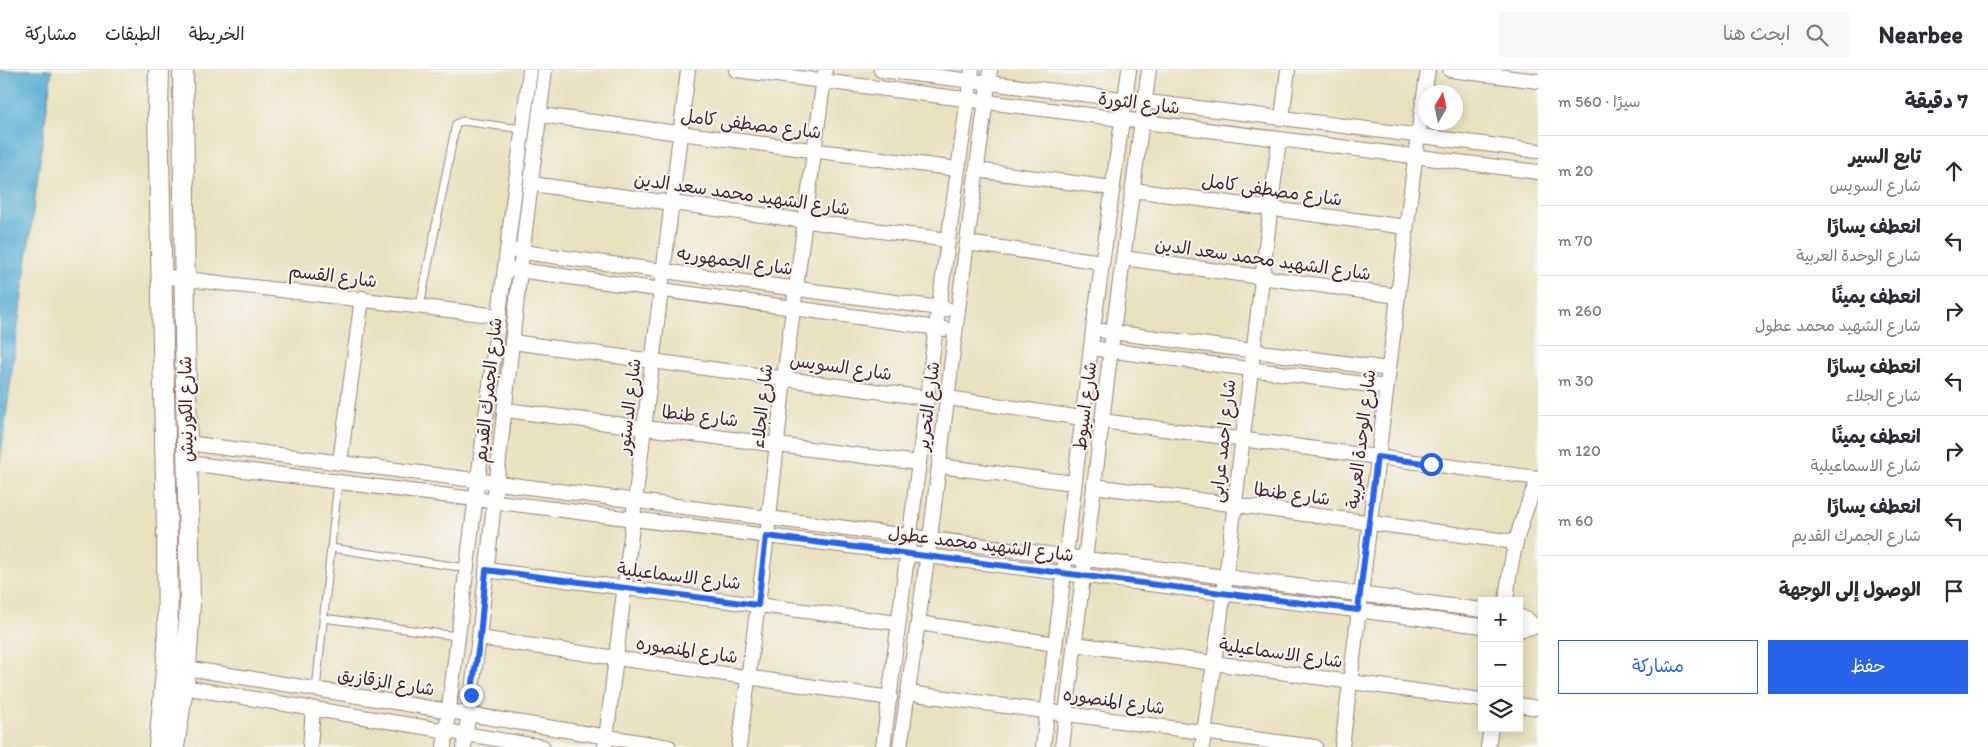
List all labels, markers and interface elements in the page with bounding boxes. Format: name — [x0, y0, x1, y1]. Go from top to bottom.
search box — [1499, 12, 1849, 57]
text: Nearbee — [1879, 20, 1963, 49]
icon: search — [1803, 21, 1831, 49]
text: ابحث هنا — [1723, 22, 1791, 45]
text: مشاركة — [25, 23, 77, 45]
text: الطبقات — [105, 23, 161, 45]
text: الخريطة — [189, 23, 245, 45]
north arrow — [1418, 85, 1463, 130]
street label: شارع الثورة — [1097, 87, 1181, 120]
text: 7 دقيقة — [1904, 88, 1968, 113]
text: سيرًا · 560 m — [1558, 92, 1641, 111]
street label: شارع مصطفى كامل — [679, 104, 823, 145]
text: تابع السير — [1849, 145, 1921, 168]
icon: ahead — [1940, 157, 1968, 185]
text: 20 m — [1558, 161, 1593, 180]
street label: شارع الشهيد محمد سعد الدين — [632, 168, 852, 221]
street label: شارع مصطفى كامل — [1200, 169, 1344, 212]
text: شارع السويس — [1830, 176, 1921, 195]
text: انعطف يسارًا — [1827, 215, 1921, 238]
icon: left — [1940, 227, 1968, 255]
text: 70 m — [1558, 231, 1593, 250]
street label: شارع الشهيد محمد سعد الدين — [1153, 233, 1373, 286]
street label: شارع الجمهوريه — [676, 242, 794, 281]
text: شارع الوحدة العربية — [1796, 246, 1921, 265]
street label: شارع القسم — [287, 260, 378, 295]
text: انعطف يمينًا — [1832, 285, 1921, 308]
icon: right — [1940, 297, 1968, 325]
text: 260 m — [1558, 301, 1602, 320]
street label: شارع الجمرك القديم — [469, 316, 510, 464]
text: شارع الشهيد محمد عطول — [1755, 316, 1921, 335]
street label: شارع السويس — [788, 349, 893, 386]
text: انعطف يسارًا — [1827, 355, 1921, 378]
street label: شارع الكورنيش — [174, 356, 199, 462]
street label: شارع الدستور — [612, 357, 647, 457]
street label: شارع التحرير — [911, 360, 945, 454]
street label: شارع اسيوط — [1069, 360, 1102, 452]
street label: شارع الجلاء — [747, 363, 778, 450]
icon: left — [1940, 367, 1968, 395]
street label: شارع الوحدة العربية — [1342, 368, 1381, 510]
text: 30 m — [1558, 371, 1594, 390]
street label: شارع احمد عرابى — [1206, 378, 1241, 504]
text: شارع الجلاء — [1845, 386, 1921, 405]
street label: شارع طنطا — [660, 400, 740, 433]
text: انعطف يمينًا — [1832, 425, 1921, 448]
icon: right — [1940, 437, 1968, 465]
text: 120 m — [1558, 441, 1601, 460]
route start — [1420, 453, 1443, 476]
text: شارع الاسماعيلية — [1810, 456, 1921, 475]
street label: شارع طنطا — [1252, 478, 1332, 511]
text: انعطف يسارًا — [1827, 495, 1921, 518]
icon: left — [1940, 507, 1968, 535]
text: 60 m — [1558, 511, 1593, 530]
street label: شارع الشهيد محمد عطول — [887, 522, 1075, 567]
text: شارع الجمرك القديم — [1791, 526, 1921, 545]
street label: شارع الاسماعيلية — [616, 558, 742, 595]
icon: arrive — [1940, 577, 1968, 605]
text: الوصول إلى الوجهة — [1779, 578, 1921, 601]
map controls — [1478, 597, 1523, 732]
button: + — [1478, 597, 1523, 642]
street label: شارع المنصوره — [634, 632, 739, 669]
street label: شارع الاسماعيلية — [1218, 633, 1344, 674]
button: مشاركة — [1558, 640, 1758, 694]
button: حفظ — [1768, 640, 1968, 694]
button: − — [1478, 642, 1523, 687]
street label: شارع الزقازيق — [336, 663, 436, 702]
street label: شارع المنصوره — [1061, 683, 1166, 720]
route end — [460, 684, 483, 707]
button: layers — [1478, 687, 1523, 732]

